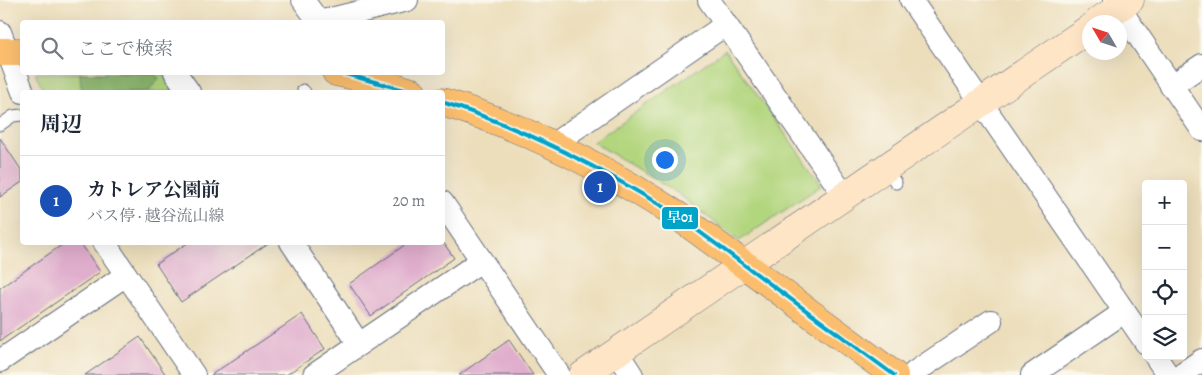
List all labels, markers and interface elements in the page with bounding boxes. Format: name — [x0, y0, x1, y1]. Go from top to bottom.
north arrow — [1082, 15, 1127, 60]
search box — [20, 20, 445, 75]
icon: search — [38, 34, 66, 62]
text: ここで検索 — [78, 36, 173, 62]
text: 周辺 — [40, 110, 82, 138]
your location — [652, 147, 678, 173]
pin: 1 — [584, 168, 616, 206]
text: カトレア公園前 — [87, 177, 220, 203]
map controls — [1142, 180, 1187, 360]
button: + — [1142, 180, 1187, 225]
text: 1 — [53, 190, 59, 212]
text: 20 m — [392, 190, 425, 212]
text: バス停 · 越谷流山線 — [87, 205, 225, 227]
line badge: 早01 — [661, 206, 699, 230]
text: 早01 — [667, 208, 693, 227]
button: − — [1142, 225, 1187, 270]
button: locate — [1142, 270, 1187, 315]
button: layers — [1142, 315, 1187, 360]

